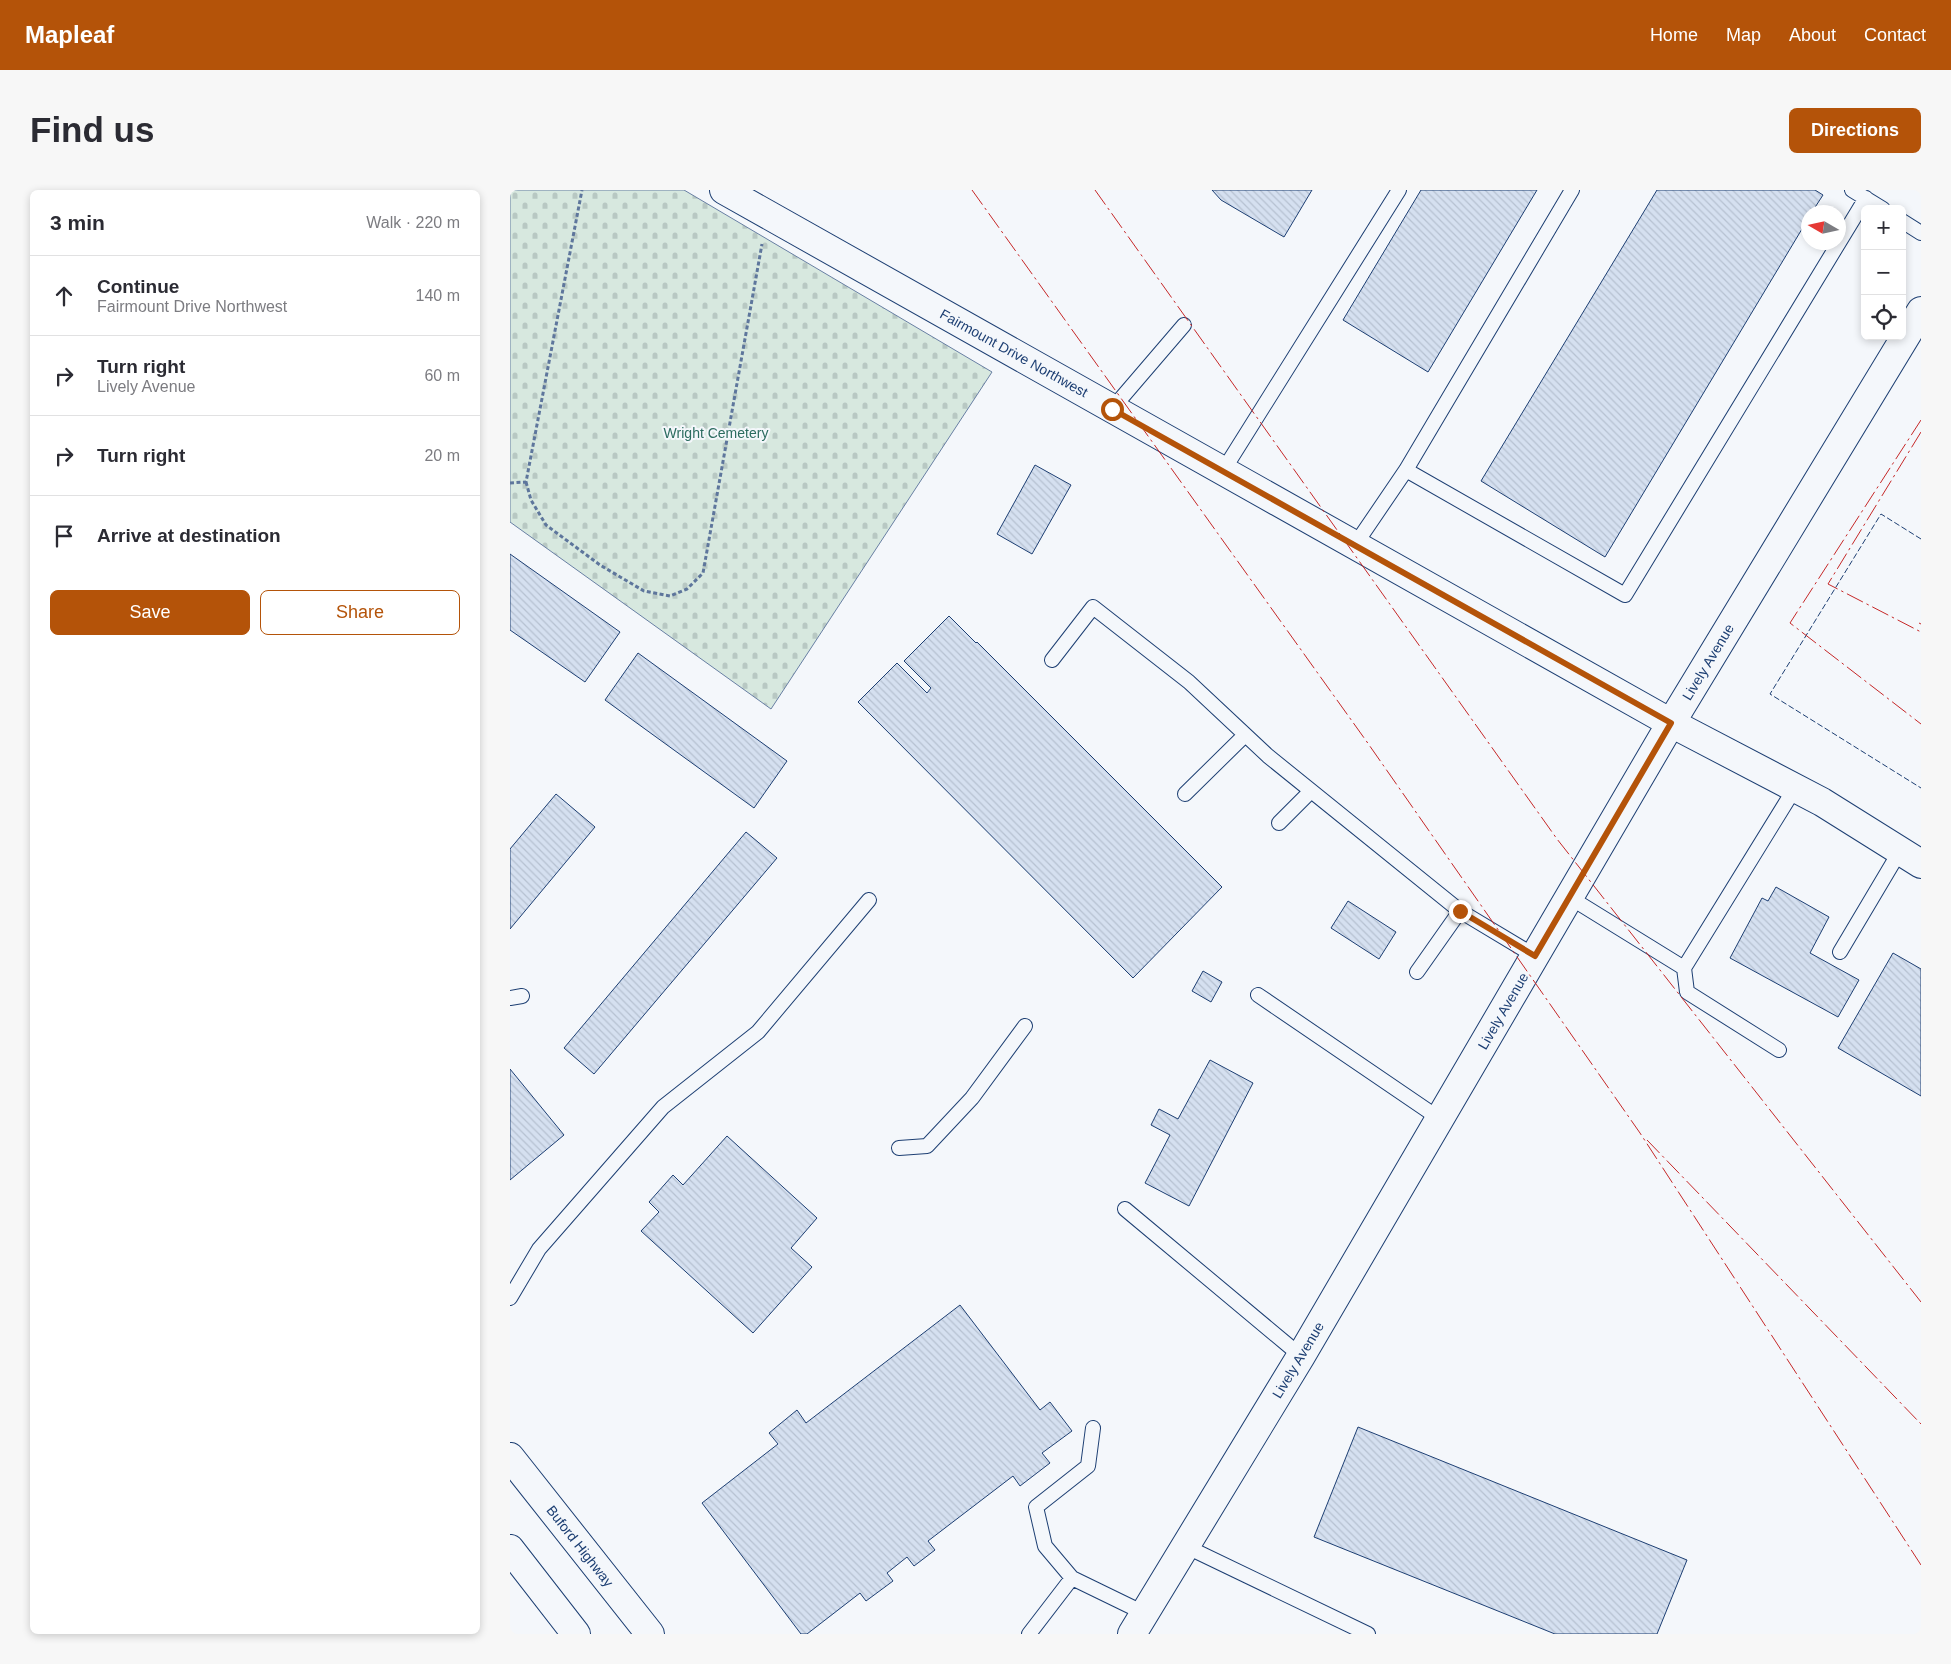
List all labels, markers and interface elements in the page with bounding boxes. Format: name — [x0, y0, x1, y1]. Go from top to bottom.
text: Mapleaf — [25, 21, 114, 48]
text: Home — [1650, 25, 1698, 45]
text: Map — [1726, 25, 1761, 45]
text: About — [1789, 25, 1836, 45]
text: Contact — [1864, 25, 1926, 45]
button: Directions — [1789, 108, 1921, 153]
text: Find us — [30, 110, 154, 149]
north arrow — [1801, 205, 1846, 250]
map controls — [1861, 205, 1906, 340]
button: + — [1861, 205, 1906, 250]
text: 3 min — [50, 211, 105, 234]
text: Walk · 220 m — [366, 214, 460, 231]
button: − — [1861, 250, 1906, 295]
text: Continue — [97, 276, 179, 297]
icon: ahead — [50, 282, 78, 310]
text: 140 m — [416, 287, 460, 304]
button: locate — [1861, 295, 1906, 340]
text: Fairmount Drive Northwest — [97, 298, 287, 315]
street label: Fairmount Drive Northwest — [937, 306, 1091, 400]
text: Turn right — [97, 356, 185, 377]
icon: right — [50, 362, 78, 390]
text: 60 m — [424, 367, 460, 384]
text: Lively Avenue — [97, 378, 195, 395]
route start — [1101, 398, 1124, 421]
park label: Wright Cemetery — [664, 425, 768, 441]
icon: right — [50, 442, 78, 470]
text: Turn right — [97, 445, 185, 466]
text: 20 m — [424, 447, 460, 464]
icon: arrive — [50, 522, 78, 550]
text: Arrive at destination — [97, 525, 281, 546]
button: Save — [50, 590, 250, 635]
button: Share — [260, 590, 460, 635]
street label: Lively Avenue — [1679, 621, 1737, 703]
route end — [1449, 900, 1472, 923]
street label: Lively Avenue — [1475, 970, 1532, 1052]
street label: Lively Avenue — [1269, 1319, 1327, 1401]
street label: Buford Highway — [543, 1502, 617, 1590]

